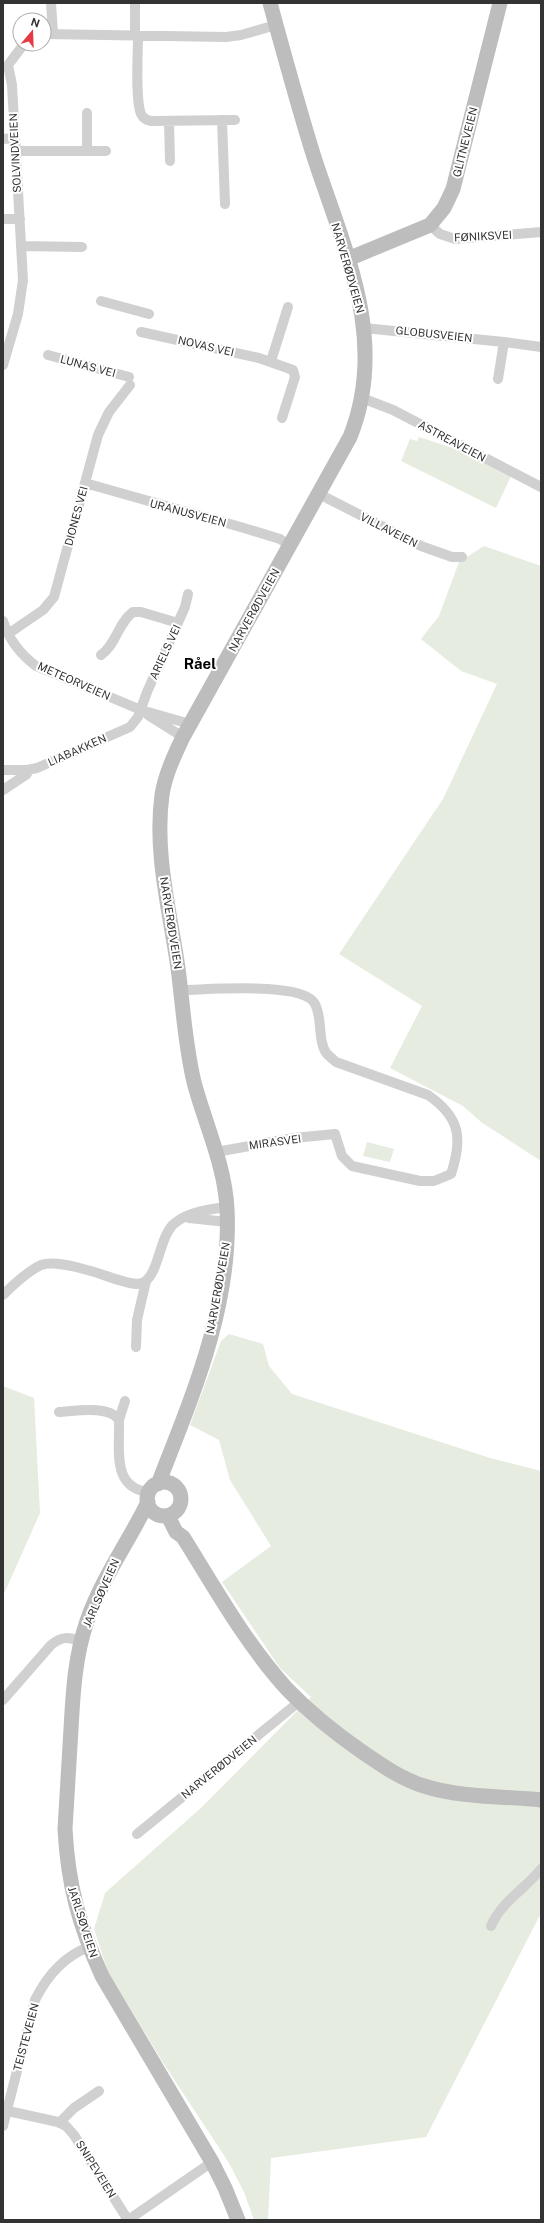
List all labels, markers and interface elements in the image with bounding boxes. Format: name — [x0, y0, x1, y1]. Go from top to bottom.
north arrow — [12, 12, 52, 52]
text: N — [29, 15, 41, 30]
street label: GLITNEVEIEN — [450, 106, 480, 178]
street label: SOLVINDVEIEN — [7, 113, 23, 193]
street label: NARVERØDVEIEN — [329, 222, 367, 314]
street label: FØNIKSVEI — [454, 228, 512, 244]
street label: GLOBUSVEIEN — [395, 324, 473, 344]
street label: NOVAS VEI — [177, 334, 235, 358]
street label: LUNAS VEI — [59, 353, 117, 379]
street label: ASTREAVEIEN — [416, 418, 488, 464]
street label: DIONES VEI — [62, 485, 90, 547]
street label: URANUSVEIEN — [148, 497, 228, 529]
street label: VILLAVEIEN — [358, 510, 420, 550]
street label: NARVERØDVEIEN — [226, 566, 282, 654]
street label: ARIELS VEI — [147, 623, 183, 681]
district label: Råel — [184, 655, 216, 672]
street label: METEORVEIEN — [36, 660, 112, 702]
street label: LIABAKKEN — [46, 732, 108, 768]
street label: NARVERØDVEIEN — [158, 876, 184, 970]
street label: MIRASVEI — [248, 1132, 302, 1152]
street label: NARVERØDVEIEN — [204, 1241, 232, 1335]
street label: JARLSØVEIEN — [80, 1557, 122, 1629]
street label: NARVERØDVEIEN — [179, 1733, 259, 1801]
street label: JARLSØVEIEN — [66, 1885, 100, 1959]
street label: TEISTEVEIEN — [11, 2002, 41, 2072]
street label: SNIPEVEIEN — [74, 2138, 118, 2200]

